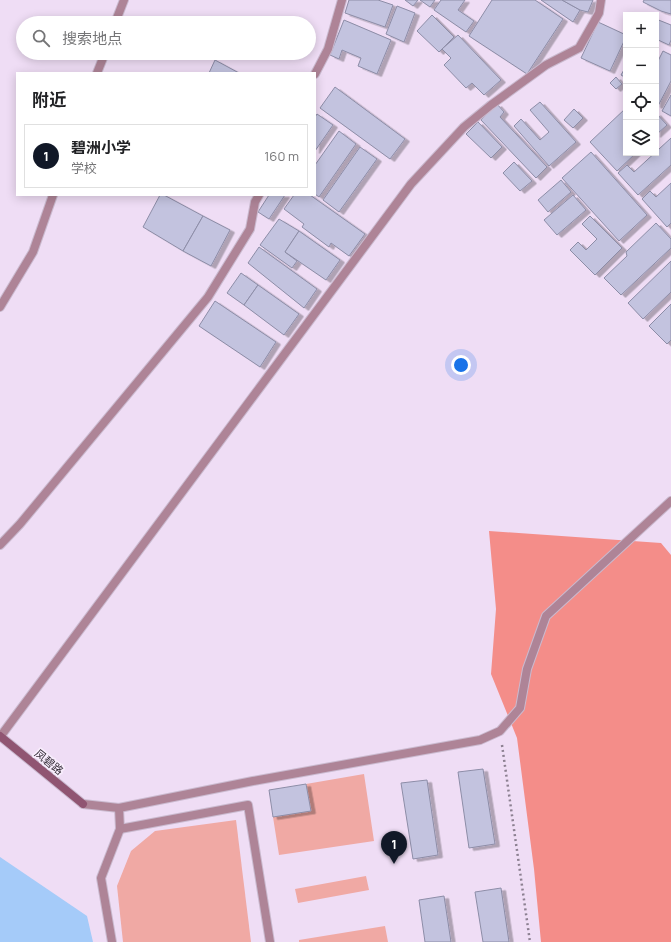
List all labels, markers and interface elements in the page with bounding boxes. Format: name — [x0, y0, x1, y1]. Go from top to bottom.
map controls — [623, 12, 659, 156]
button: + — [623, 12, 659, 48]
search box — [16, 16, 316, 60]
icon: search — [30, 27, 52, 49]
text: 搜索地点 — [62, 28, 122, 49]
button: − — [623, 48, 659, 84]
button: locate — [623, 84, 659, 120]
text: 附近 — [32, 88, 66, 111]
button: layers — [623, 120, 659, 156]
text: 碧洲小学 — [71, 137, 131, 158]
text: 1 — [43, 147, 49, 165]
text: 160 m — [264, 147, 299, 165]
text: 学校 — [71, 159, 97, 177]
your location — [451, 355, 471, 375]
street label: 凤碧路 — [32, 745, 67, 778]
pin: 1 — [381, 831, 407, 864]

